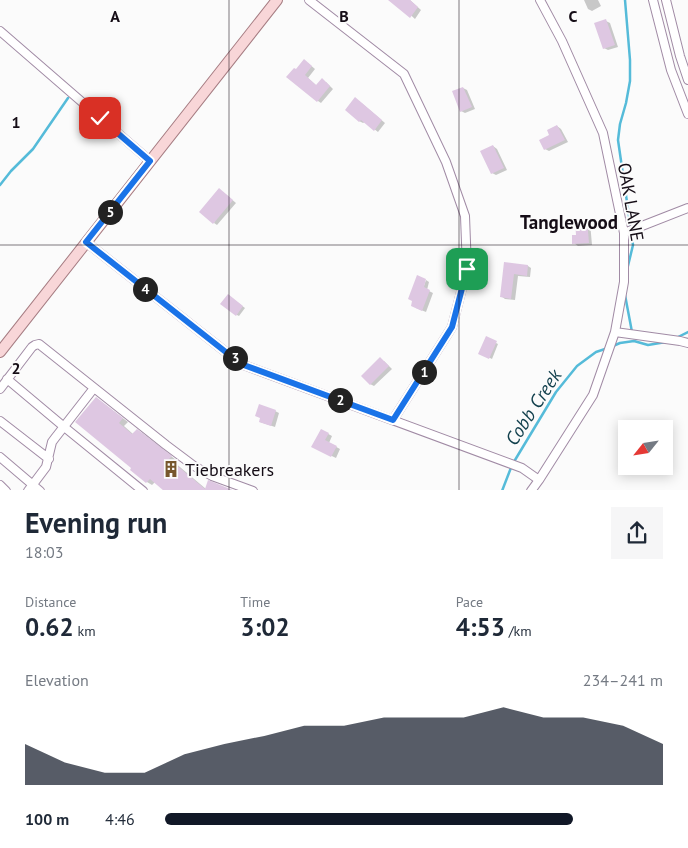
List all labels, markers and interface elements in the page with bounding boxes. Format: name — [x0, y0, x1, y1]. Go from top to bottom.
text: A — [110, 6, 120, 26]
text: B — [339, 6, 349, 26]
text: C — [569, 6, 578, 26]
pin — [79, 97, 121, 139]
icon: check — [86, 104, 114, 132]
text: 1 — [11, 112, 21, 132]
street label: OAK LANE — [613, 161, 649, 243]
pin: 5 — [98, 200, 122, 224]
text: 5 — [107, 203, 114, 221]
district label: Tanglewood — [520, 210, 618, 234]
pin — [446, 248, 488, 290]
icon: arrive — [453, 255, 481, 283]
pin: 4 — [132, 276, 158, 302]
text: 4 — [142, 280, 149, 298]
pin: 3 — [222, 346, 248, 370]
text: 3 — [232, 349, 239, 367]
text: 2 — [11, 358, 21, 378]
pin: 1 — [412, 360, 436, 384]
text: 1 — [421, 363, 428, 381]
water label: Cobb Creek — [500, 363, 567, 450]
pin: 2 — [328, 388, 352, 412]
text: 2 — [337, 391, 344, 409]
north arrow — [618, 420, 672, 475]
map controls — [618, 420, 673, 475]
place label: Tiebreakers — [185, 458, 274, 481]
building icon: Tiebreakers — [161, 459, 181, 479]
text: Evening run — [25, 504, 167, 541]
button: share — [611, 507, 663, 559]
text: 18:03 — [25, 542, 63, 562]
text: Distance — [25, 593, 76, 611]
text: Time — [240, 593, 270, 611]
text: Pace — [456, 593, 483, 611]
text: 0.62 — [25, 611, 74, 643]
text: 3:02 — [240, 611, 290, 643]
text: 4:53 — [456, 611, 505, 643]
text: km — [74, 622, 96, 640]
text: /km — [505, 622, 532, 640]
text: Elevation — [25, 670, 89, 690]
text: 234–241 m — [583, 670, 663, 690]
text: 100 m — [25, 809, 69, 829]
text: 4:46 — [105, 809, 135, 829]

